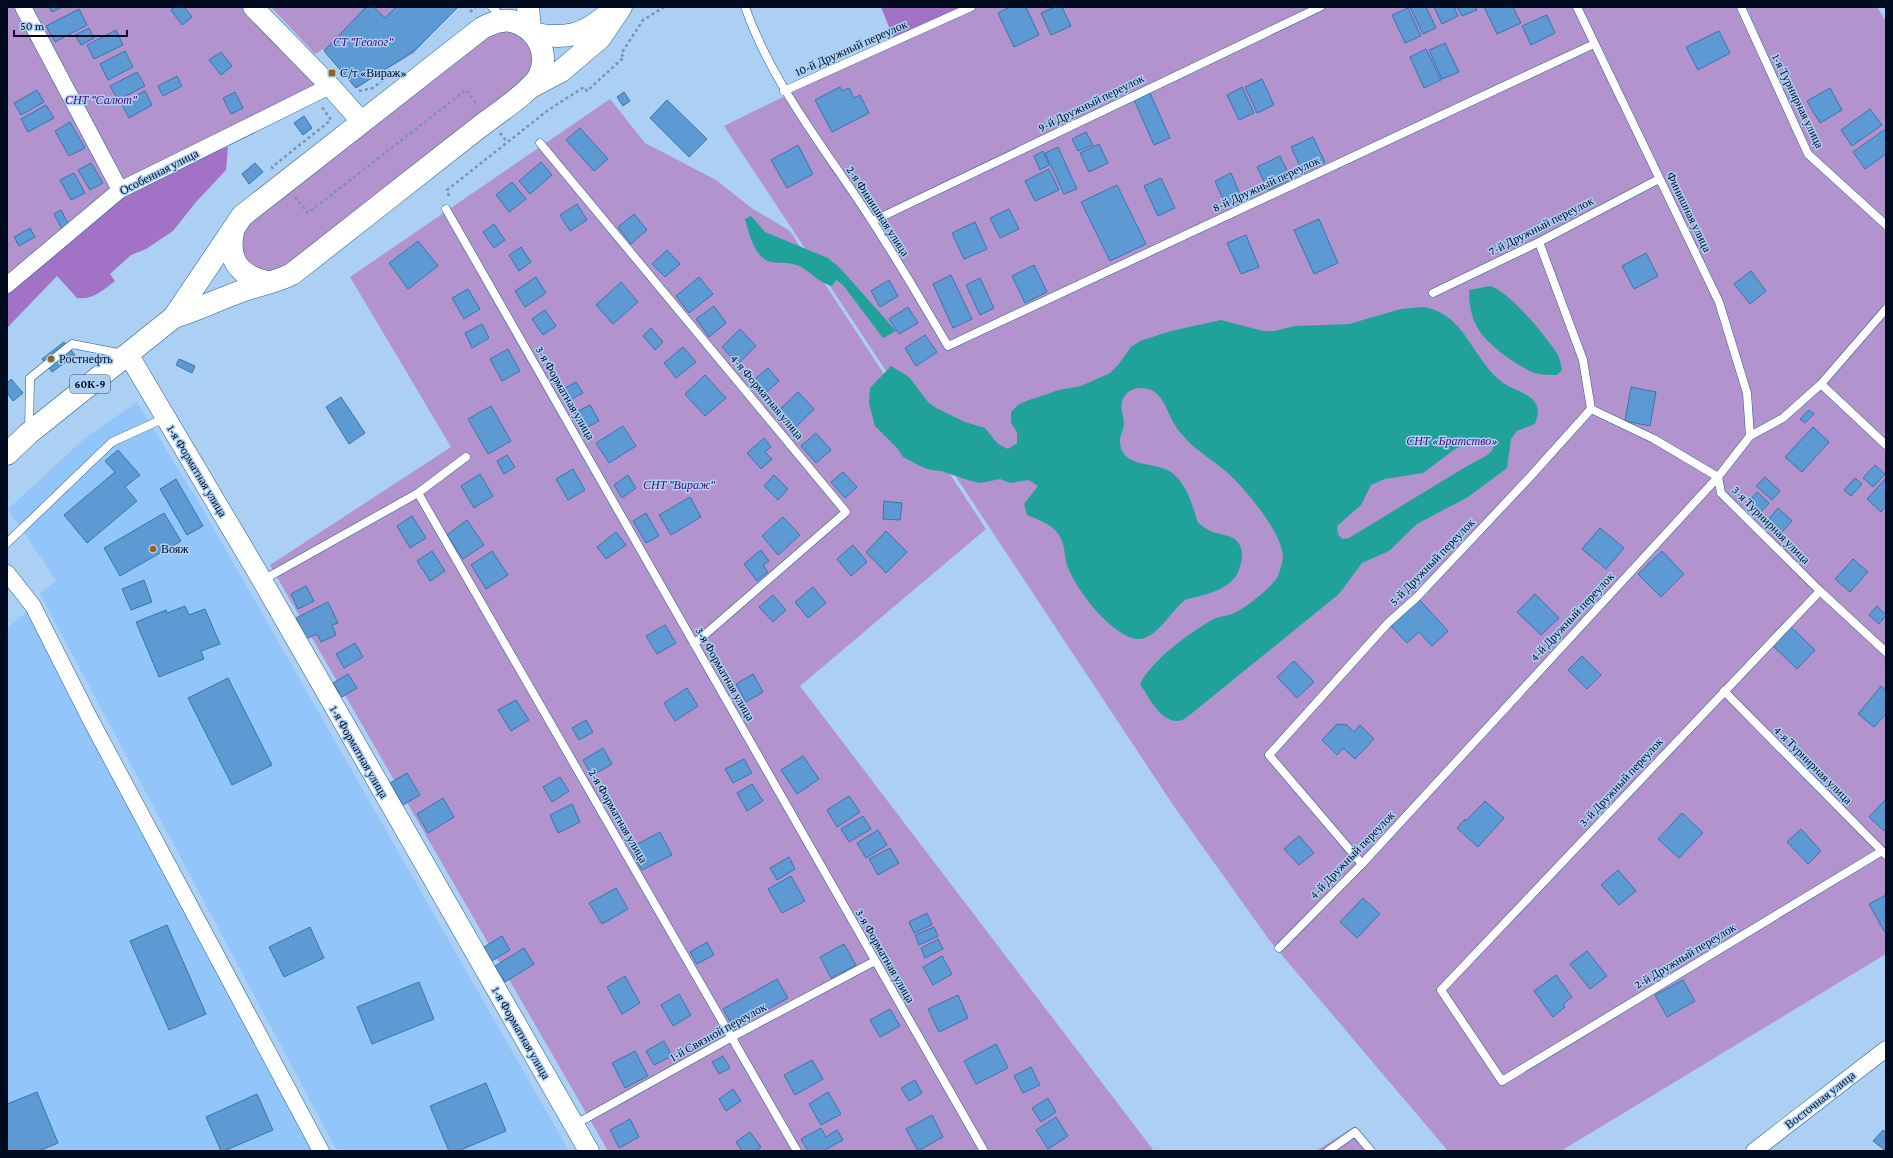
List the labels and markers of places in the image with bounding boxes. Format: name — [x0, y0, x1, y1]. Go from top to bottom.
place label: С/т «Вираж» — [340, 66, 407, 80]
marker: С/т «Вираж» — [327, 68, 337, 78]
place label: Ростнефть — [59, 352, 113, 366]
marker: Ростнефть — [46, 354, 56, 364]
place label: Вояж — [161, 542, 189, 556]
marker: Вояж — [148, 544, 158, 554]

